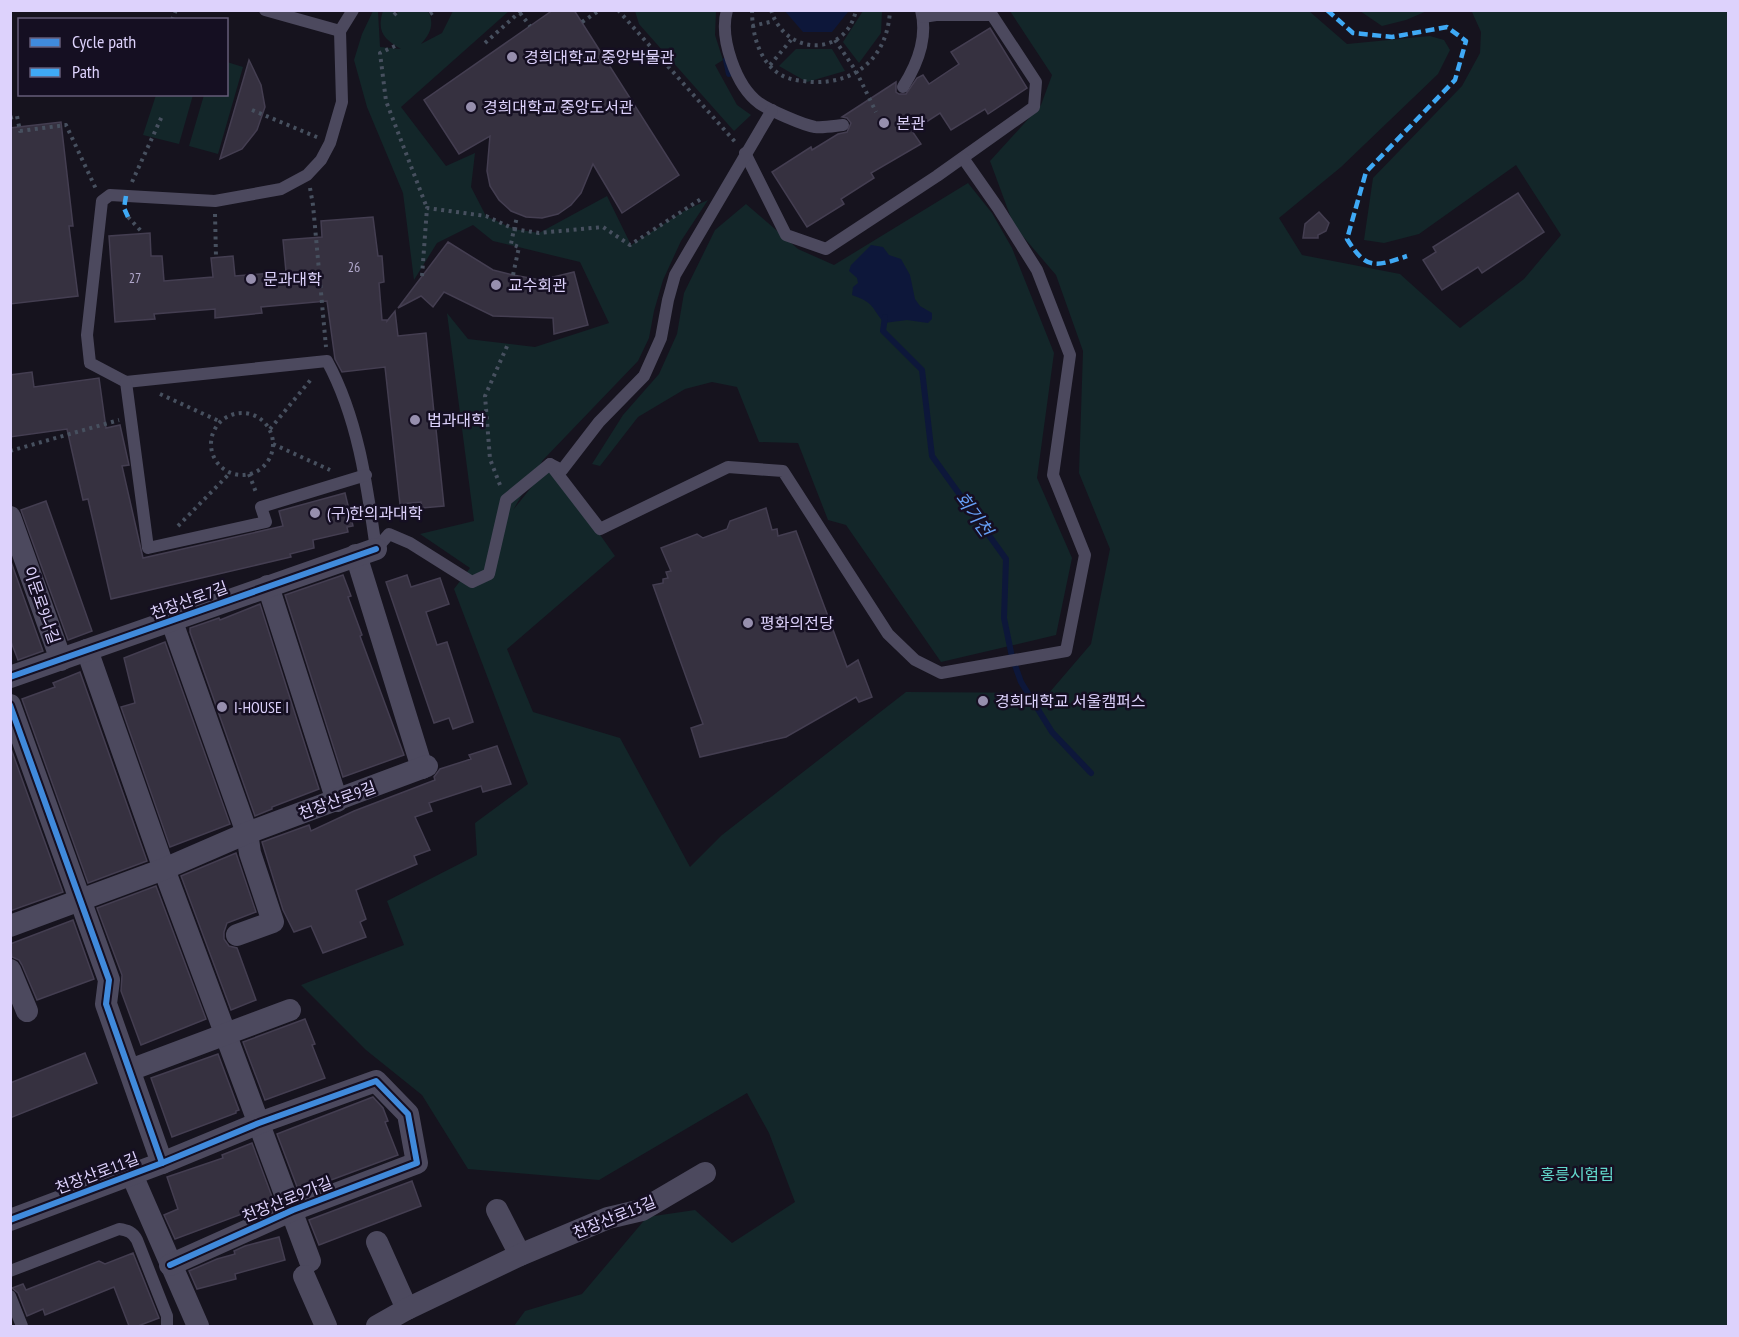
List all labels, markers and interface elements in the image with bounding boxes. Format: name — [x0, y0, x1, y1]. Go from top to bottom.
legend — [18, 18, 228, 96]
text: Cycle path — [72, 30, 136, 53]
place label: 경희대학교 중앙박물관 — [524, 47, 675, 67]
marker: 경희대학교 중앙박물관 — [505, 50, 519, 64]
text: Path — [72, 60, 100, 83]
place label: 경희대학교 중앙도서관 — [483, 97, 634, 117]
marker: 경희대학교 중앙도서관 — [464, 100, 478, 114]
place label: 본관 — [896, 113, 926, 133]
marker: 본관 — [877, 116, 891, 130]
house number: 26 — [348, 258, 360, 276]
house number: 27 — [129, 269, 141, 287]
place label: 문과대학 — [263, 269, 322, 289]
marker: 문과대학 — [244, 272, 258, 286]
place label: 교수회관 — [508, 275, 567, 295]
marker: 교수회관 — [489, 278, 503, 292]
place label: 법과대학 — [427, 410, 486, 430]
marker: 법과대학 — [408, 413, 422, 427]
water label: 회기천 — [950, 487, 999, 543]
place label: (구)한의과대학 — [327, 503, 423, 523]
marker: (구)한의과대학 — [308, 506, 322, 520]
street label: 이문로9나길 — [19, 564, 65, 646]
street label: 천장산로7길 — [148, 577, 230, 623]
place label: 평화의전당 — [760, 613, 834, 633]
marker: 평화의전당 — [741, 616, 755, 630]
place label: 경희대학교 서울캠퍼스 — [995, 691, 1146, 711]
marker: 경희대학교 서울캠퍼스 — [976, 694, 990, 708]
place label: I-HOUSE I — [234, 697, 289, 717]
marker: I-HOUSE I — [215, 700, 229, 714]
street label: 천장산로9길 — [296, 777, 378, 823]
street label: 천장산로11길 — [52, 1148, 142, 1198]
park label: 홍릉시험림 — [1540, 1164, 1614, 1184]
street label: 천장산로9가길 — [239, 1172, 335, 1226]
street label: 천장산로13길 — [569, 1191, 659, 1243]

